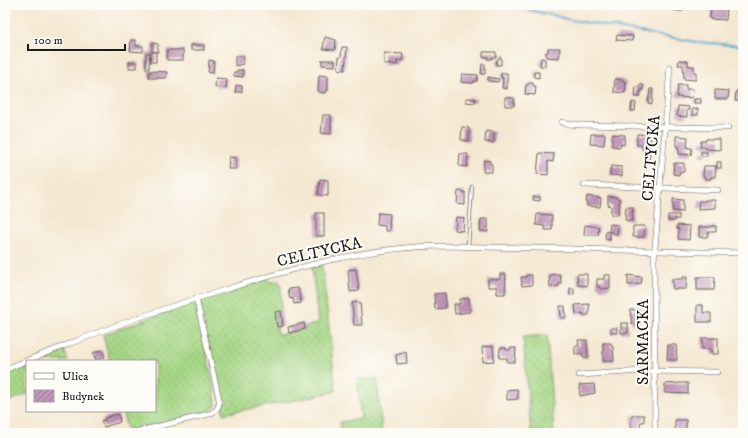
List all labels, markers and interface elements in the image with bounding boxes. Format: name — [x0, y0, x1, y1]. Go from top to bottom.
scale bar — [28, 26, 125, 52]
text: 100 m — [34, 33, 63, 48]
street label: CELTYCKA — [637, 113, 665, 202]
street label: CELTYCKA — [275, 232, 364, 271]
street label: SARMACKA — [633, 298, 653, 385]
legend — [26, 360, 156, 412]
text: Ulica — [62, 369, 89, 384]
text: Budynek — [62, 389, 104, 404]

